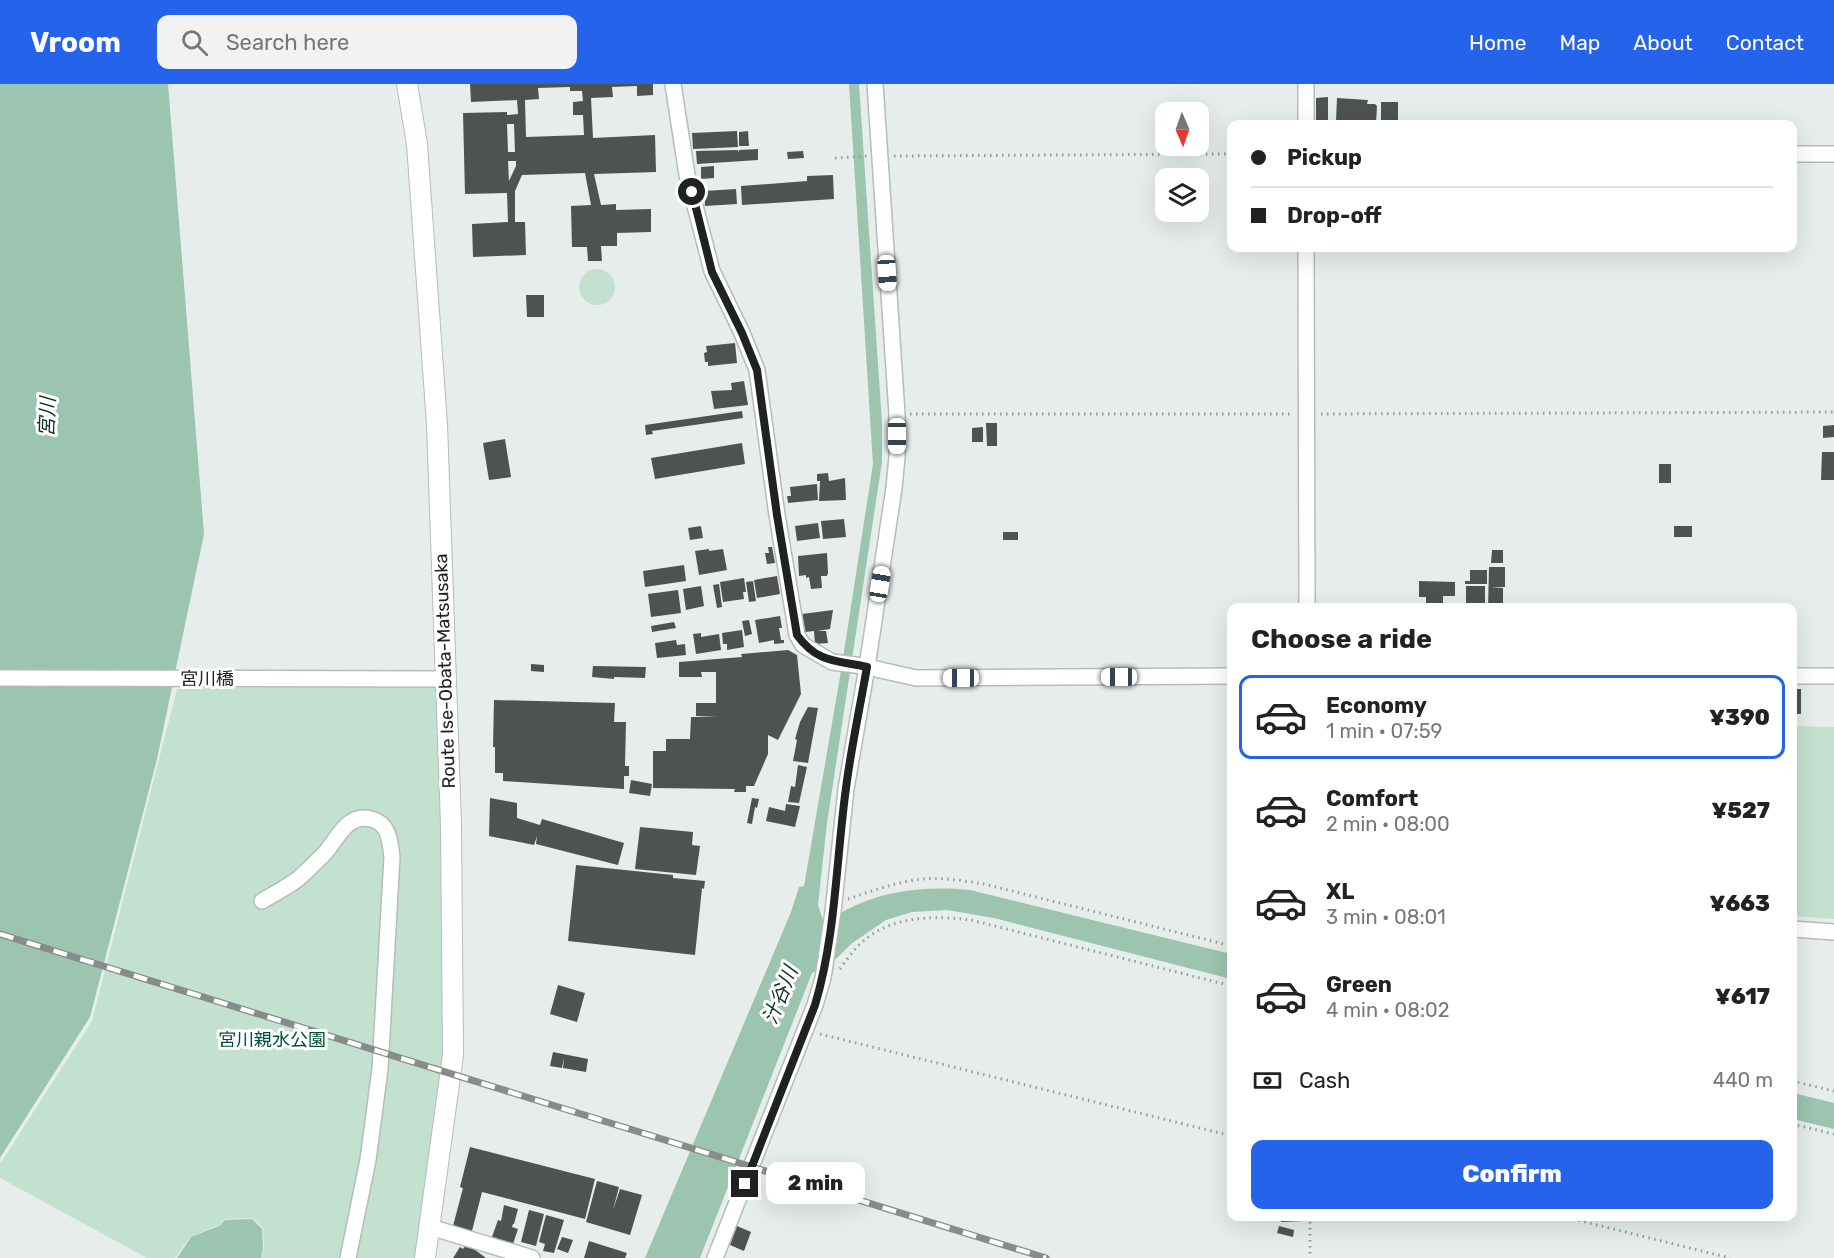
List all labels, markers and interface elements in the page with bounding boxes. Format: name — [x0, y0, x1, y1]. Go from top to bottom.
search box — [157, 15, 577, 69]
text: Vroom — [30, 26, 121, 59]
icon: search — [178, 26, 211, 59]
text: Search here — [226, 29, 349, 56]
text: Home — [1469, 30, 1526, 55]
text: Map — [1559, 30, 1600, 55]
text: About — [1633, 30, 1693, 55]
text: Contact — [1726, 30, 1804, 55]
north arrow — [1155, 102, 1209, 156]
map controls — [1155, 102, 1209, 222]
text: Pickup — [1287, 144, 1362, 171]
button: layers — [1155, 168, 1209, 222]
route start — [678, 178, 705, 205]
text: Drop-off — [1287, 202, 1382, 229]
car — [877, 254, 897, 292]
water label: 宮川 — [34, 395, 60, 437]
car — [888, 418, 906, 454]
street label: Route Ise-Obata-Matsusaka — [430, 553, 460, 789]
car — [868, 565, 892, 603]
text: Choose a ride — [1251, 623, 1432, 655]
street label: 宮川橋 — [180, 668, 234, 690]
car — [1101, 668, 1137, 686]
car — [943, 669, 979, 687]
icon: car — [1254, 690, 1308, 744]
text: Economy — [1326, 692, 1427, 719]
text: ¥390 — [1709, 704, 1770, 731]
text: 1 min · 07:59 — [1326, 719, 1442, 743]
icon: car — [1254, 783, 1308, 837]
text: Comfort — [1326, 785, 1418, 812]
text: ¥527 — [1711, 797, 1770, 824]
text: 2 min · 08:00 — [1326, 812, 1450, 836]
icon: car — [1254, 876, 1308, 930]
text: XL — [1326, 878, 1354, 905]
text: ¥663 — [1710, 890, 1770, 917]
text: 3 min · 08:01 — [1326, 905, 1446, 929]
water label: 汁谷川 — [758, 961, 803, 1027]
icon: car — [1254, 969, 1308, 1023]
text: Green — [1326, 971, 1392, 998]
text: ¥617 — [1715, 983, 1770, 1010]
text: 4 min · 08:02 — [1326, 998, 1449, 1022]
park label: 宮川親水公園 — [218, 1029, 326, 1051]
icon: cash — [1251, 1064, 1284, 1097]
text: Cash — [1299, 1067, 1350, 1094]
text: 440 m — [1713, 1068, 1773, 1092]
button: Confirm — [1251, 1140, 1773, 1209]
callout: 2 min — [766, 1163, 865, 1205]
route end — [731, 1170, 758, 1197]
text: 2 min — [788, 1171, 843, 1195]

